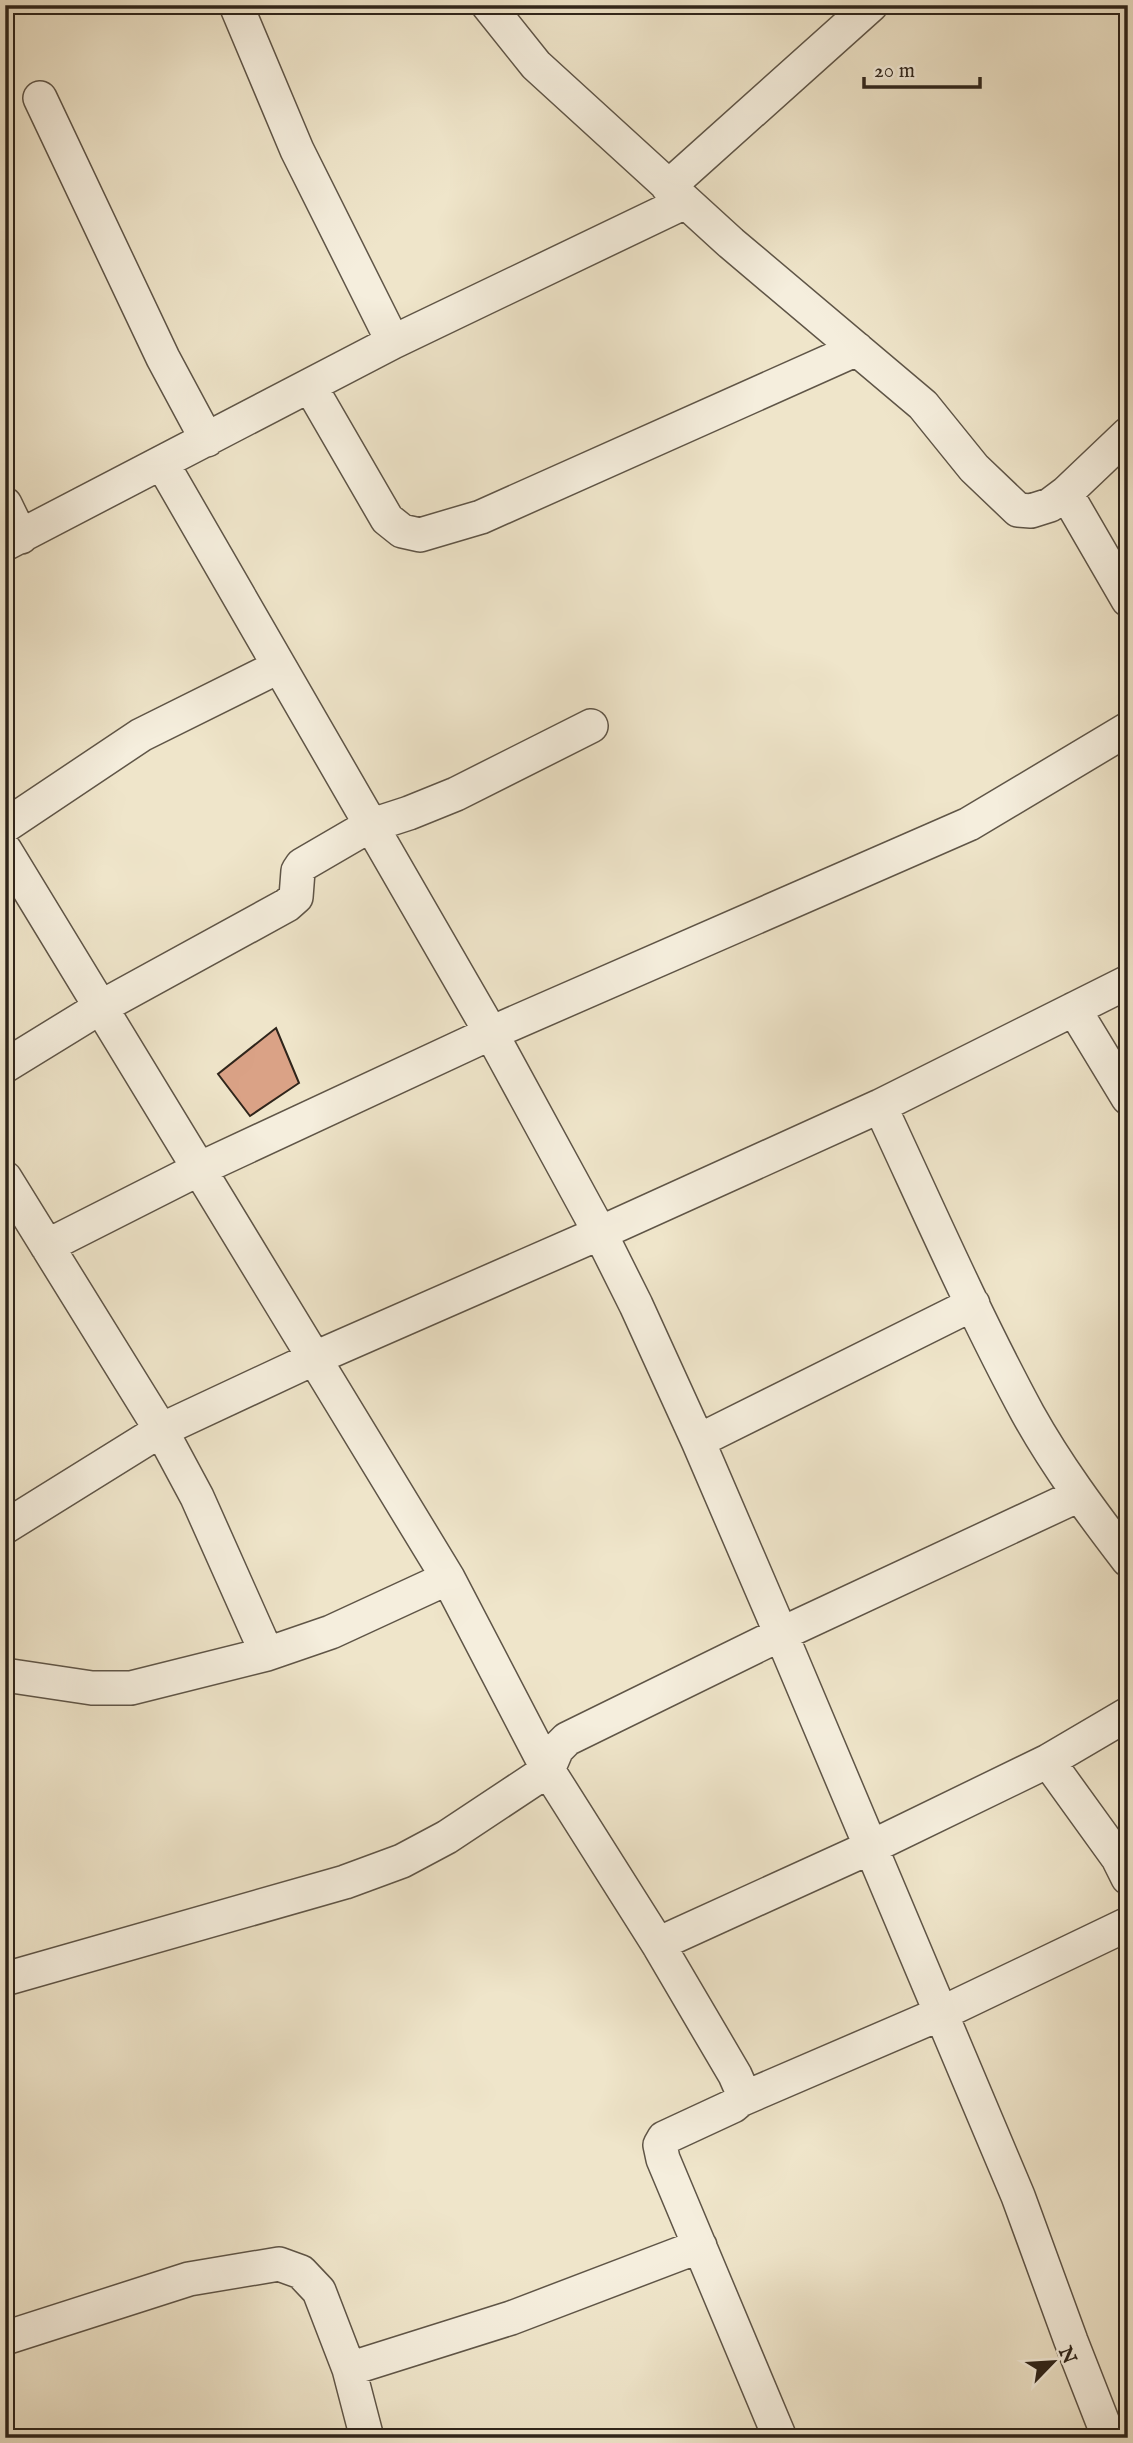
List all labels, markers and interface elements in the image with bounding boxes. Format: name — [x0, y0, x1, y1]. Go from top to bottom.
scale bar — [864, 46, 979, 90]
text: 20 m — [874, 58, 915, 85]
north arrow — [1018, 2328, 1088, 2398]
text: N — [1052, 2342, 1081, 2369]

